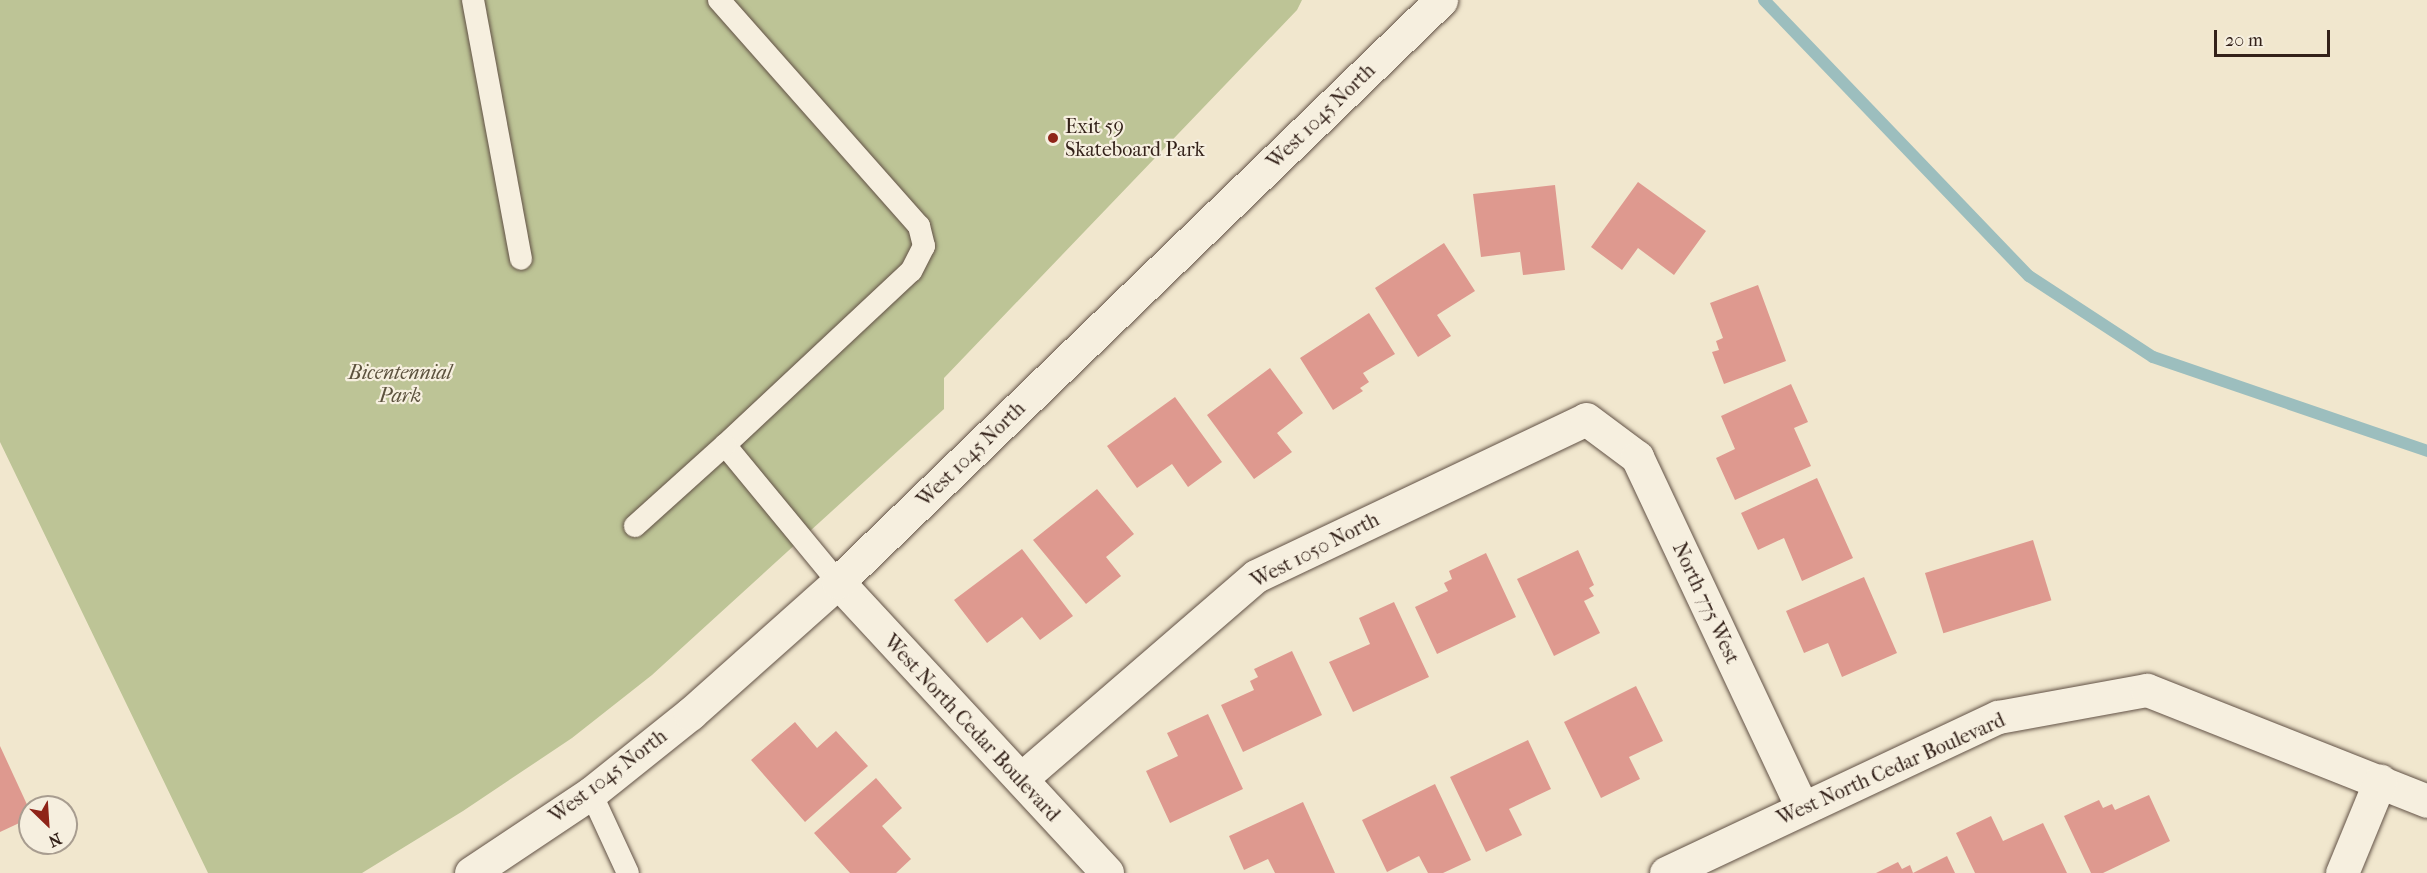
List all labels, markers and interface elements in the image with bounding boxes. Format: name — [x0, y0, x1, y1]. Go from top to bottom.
scale bar — [2217, 18, 2332, 56]
text: 20 m — [2225, 30, 2263, 51]
street label: West 1045 North — [1262, 58, 1380, 174]
place label: Exit 59 Skateboard Park — [1065, 114, 1205, 161]
marker: Exit 59 Skateboard Park — [1046, 131, 1060, 145]
park label: Bicentennial Park — [348, 361, 452, 408]
street label: West 1045 North — [912, 396, 1030, 512]
street label: West 1050 North — [1247, 507, 1383, 593]
street label: North 775 West — [1667, 539, 1745, 667]
street label: West North Cedar Boulevard — [879, 630, 1065, 826]
street label: West North Cedar Boulevard — [1773, 708, 2009, 830]
street label: West 1045 North — [545, 724, 671, 828]
north arrow — [18, 795, 78, 855]
text: N — [45, 829, 64, 851]

